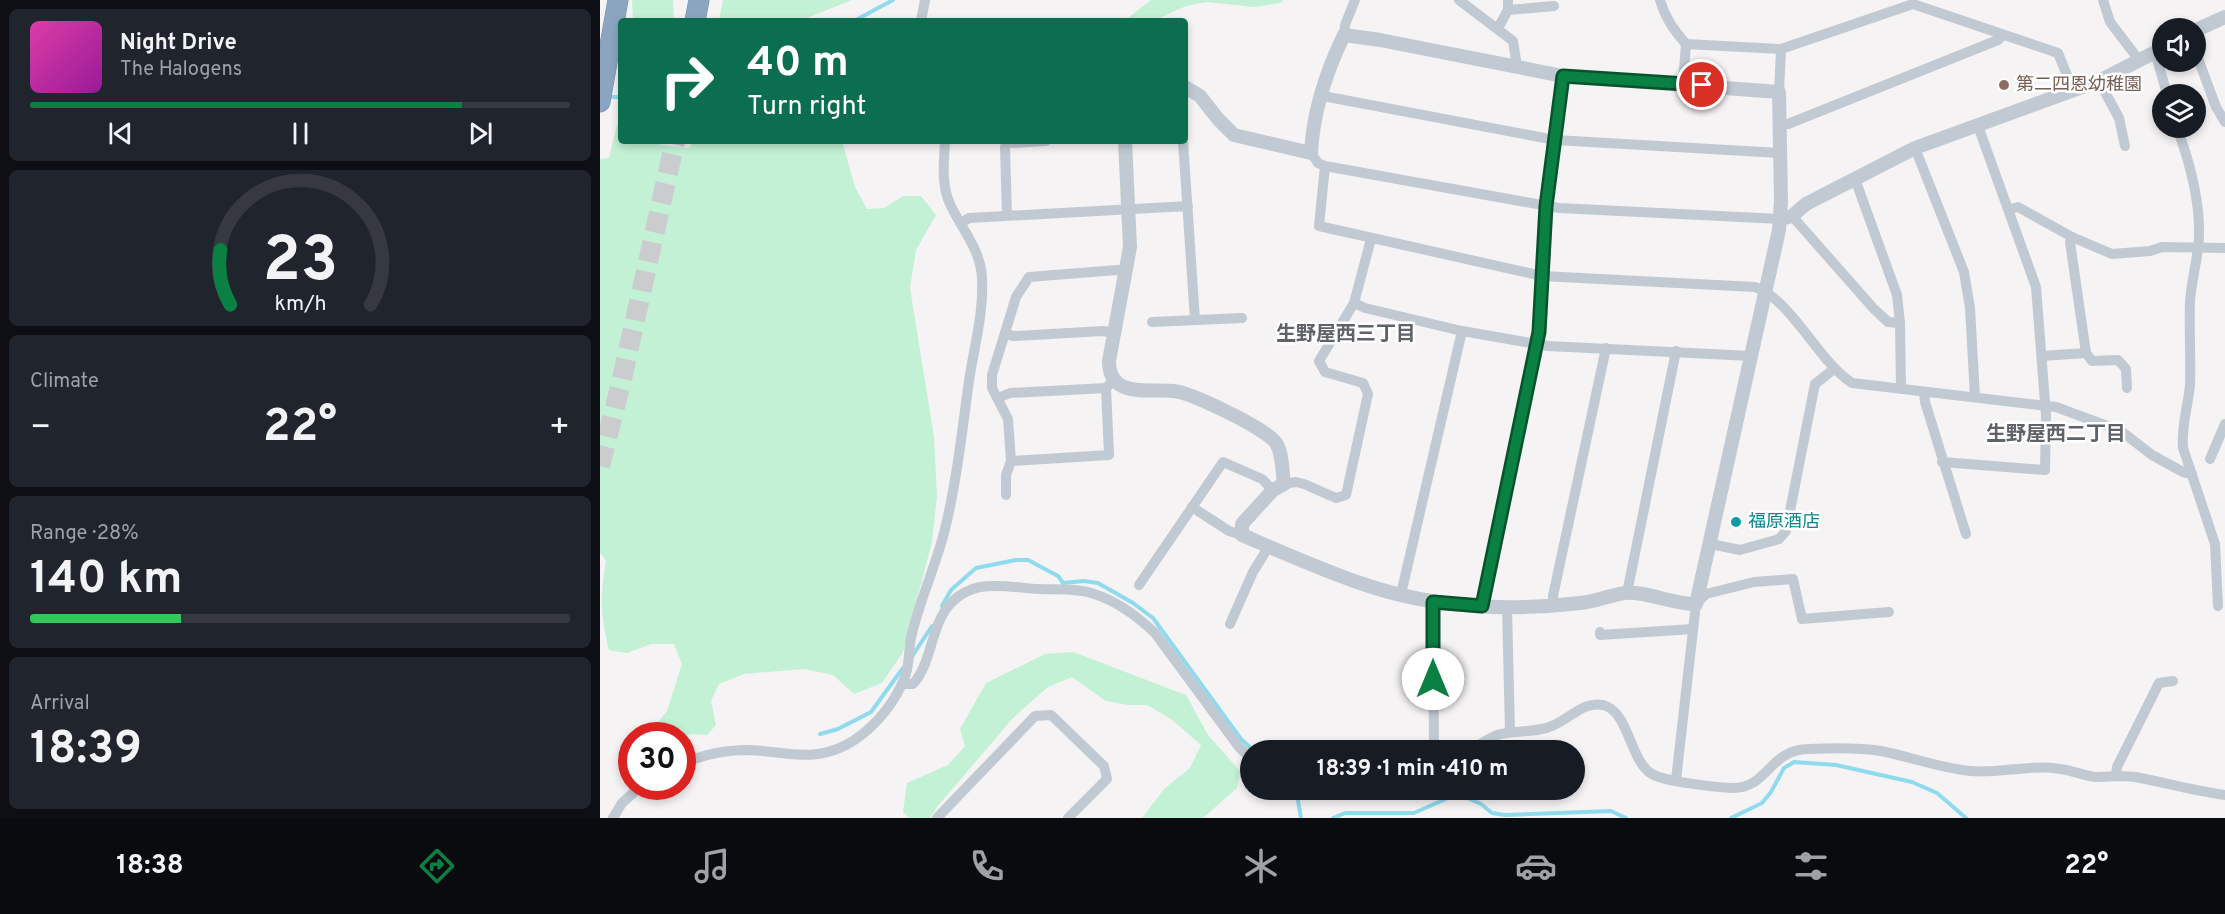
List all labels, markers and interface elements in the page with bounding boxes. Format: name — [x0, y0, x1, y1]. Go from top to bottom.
map controls — [2152, 18, 2206, 138]
button: sound — [2152, 18, 2206, 72]
text: Night Drive — [120, 30, 237, 57]
text: 40 m — [747, 38, 849, 91]
icon: right — [648, 42, 726, 120]
text: The Halogens — [120, 57, 242, 83]
pin — [1676, 59, 1727, 110]
icon: arrive — [1685, 68, 1718, 101]
place label: 第二四恩幼稚園 — [2016, 74, 2142, 97]
marker: 第二四恩幼稚園 — [1997, 78, 2011, 92]
button: layers — [2152, 84, 2206, 138]
text: Turn right — [747, 90, 866, 124]
icon: previous — [104, 117, 137, 150]
icon: pause — [284, 117, 317, 150]
icon: next — [464, 117, 497, 150]
text: 23 — [262, 224, 338, 303]
text: km/h — [274, 291, 326, 318]
district label: 生野屋西三丁目 — [1276, 322, 1416, 348]
text: Climate — [30, 369, 99, 395]
text: 22° — [263, 400, 337, 457]
text: − — [30, 408, 51, 450]
text: + — [549, 408, 570, 450]
district label: 生野屋西二丁目 — [1986, 422, 2126, 448]
place label: 福原酒店 — [1748, 511, 1820, 534]
marker: 福原酒店 — [1729, 515, 1743, 529]
text: Range · 28% — [30, 521, 139, 547]
text: 140 km — [30, 552, 182, 609]
position arrow — [1401, 647, 1465, 711]
text: Arrival — [30, 691, 90, 717]
text: 18:39 — [30, 722, 142, 779]
speed limit sign: 30 — [618, 722, 696, 800]
text: 18:39 · 1 min · 410 m — [1317, 756, 1508, 783]
icon: directions — [416, 845, 458, 887]
icon: music — [691, 845, 733, 887]
icon: phone — [966, 845, 1008, 887]
icon: climate — [1240, 845, 1282, 887]
icon: car — [1515, 845, 1557, 887]
icon: filters — [1790, 845, 1832, 887]
text: 18:38 — [116, 849, 184, 883]
text: 22° — [2064, 849, 2109, 883]

